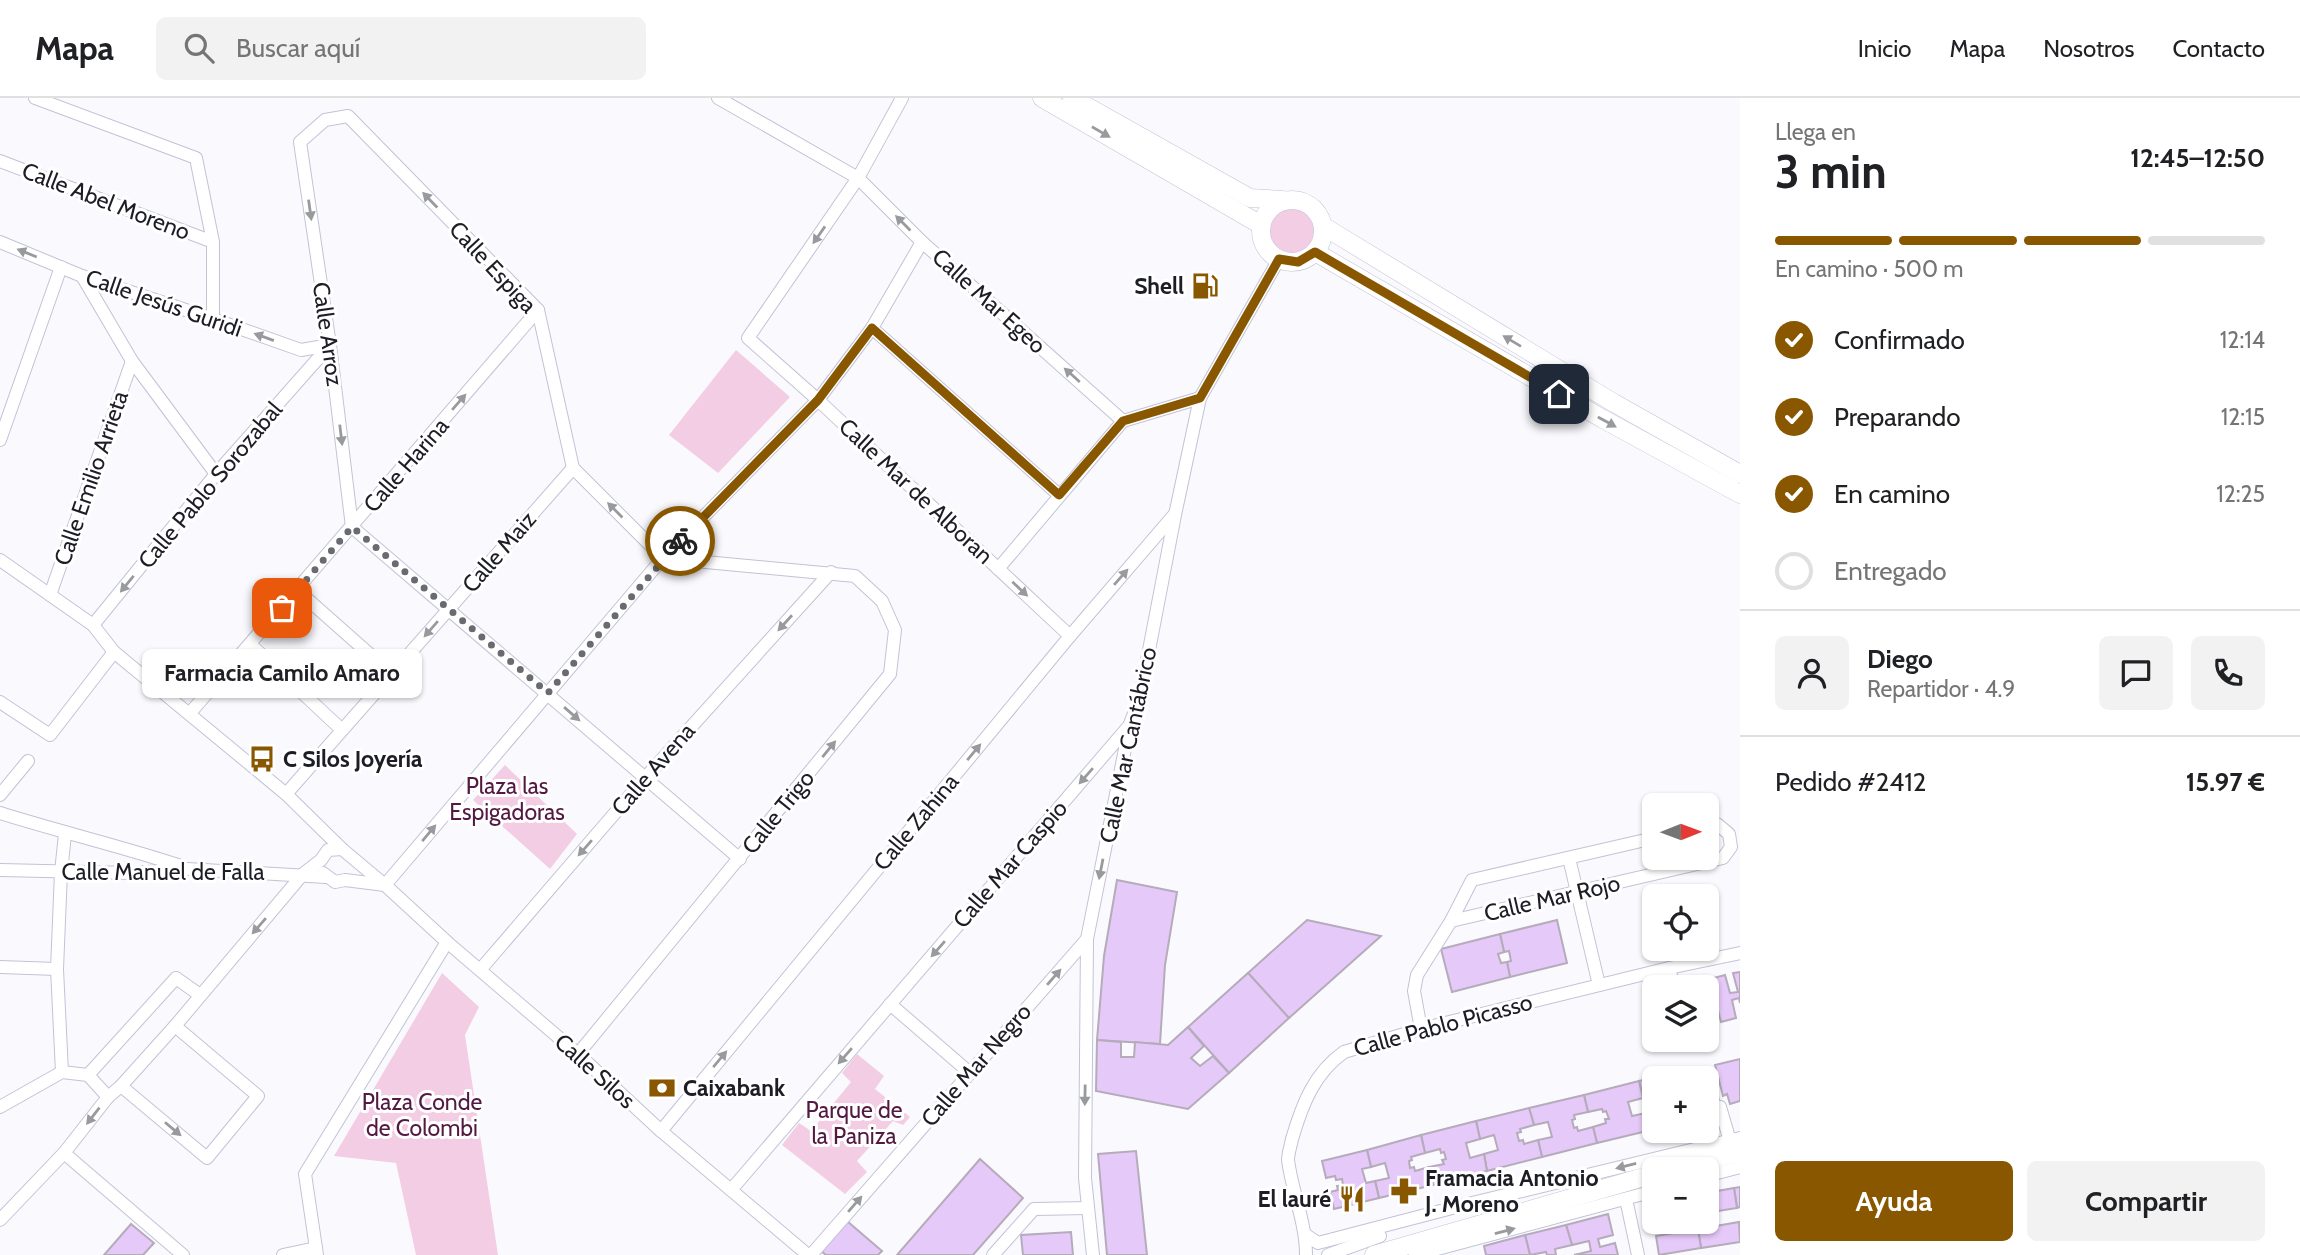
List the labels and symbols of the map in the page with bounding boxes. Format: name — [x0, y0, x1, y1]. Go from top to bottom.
one-way arrow — [1092, 126, 1111, 138]
street label: Calle Abel Moreno — [18, 156, 194, 246]
one-way arrow — [423, 192, 439, 209]
one-way arrow — [305, 199, 316, 221]
street label: Calle Espiga — [443, 215, 543, 319]
one-way arrow — [895, 215, 911, 231]
one-way arrow — [813, 225, 826, 244]
street label: Calle Mar Egeo — [926, 243, 1052, 359]
one-way arrow — [16, 248, 37, 259]
street label: Calle Jesús Guridi — [82, 263, 246, 343]
fuel station icon: Shell — [1190, 271, 1220, 301]
place label: Shell — [1134, 272, 1184, 300]
street label: Calle Arroz — [307, 280, 349, 388]
one-way arrow — [254, 332, 275, 343]
one-way arrow — [1502, 335, 1522, 348]
pin — [1529, 364, 1589, 424]
one-way arrow — [1063, 367, 1081, 383]
street label: Calle Emilio Arrieta — [48, 387, 134, 569]
one-way arrow — [451, 394, 466, 411]
street label: Calle Pablo Sorozabal — [132, 395, 288, 574]
street label: Calle Harina — [357, 412, 455, 518]
street label: Calle Mar de Alboran — [833, 412, 999, 570]
one-way arrow — [1598, 416, 1617, 428]
one-way arrow — [335, 424, 346, 446]
one-way arrow — [607, 502, 624, 518]
street label: Calle Maiz — [456, 506, 542, 598]
courier — [645, 506, 715, 576]
one-way arrow — [1113, 569, 1128, 586]
one-way arrow — [120, 575, 135, 592]
pin — [252, 578, 312, 638]
one-way arrow — [1011, 581, 1028, 597]
one-way arrow — [777, 614, 793, 632]
one-way arrow — [424, 621, 439, 638]
street label: Calle Mar Cantábrico — [1094, 645, 1162, 845]
callout: Farmacia Camilo Amaro — [142, 650, 422, 699]
one-way arrow — [563, 706, 581, 722]
street label: Calle Avena — [605, 717, 701, 821]
one-way arrow — [821, 741, 836, 758]
one-way arrow — [967, 743, 982, 761]
bus stop icon: C Silos Joyería — [247, 744, 277, 774]
place label: C Silos Joyería — [283, 745, 423, 773]
street label: Calle Trigo — [736, 765, 820, 859]
one-way arrow — [1078, 767, 1094, 785]
street label: Calle Zahina — [867, 768, 965, 876]
park label: Plaza las Espigadoras — [449, 772, 565, 826]
north arrow — [1642, 793, 1718, 870]
street label: Calle Mar Caspio — [947, 794, 1073, 934]
one-way arrow — [421, 824, 436, 841]
one-way arrow — [577, 839, 593, 857]
street label: Calle Manuel de Falla — [61, 858, 265, 886]
one-way arrow — [1095, 858, 1106, 880]
street label: Calle Mar Rojo — [1481, 869, 1623, 927]
one-way arrow — [252, 918, 267, 935]
one-way arrow — [931, 940, 946, 957]
one-way arrow — [1046, 968, 1062, 986]
street label: Calle Pablo Picasso — [1351, 988, 1535, 1062]
street label: Calle Mar Negro — [915, 998, 1037, 1132]
street label: Calle Silos — [549, 1028, 641, 1114]
one-way arrow — [838, 1048, 853, 1065]
one-way arrow — [712, 1051, 727, 1068]
bank icon: Caixabank — [647, 1073, 677, 1103]
place label: Caixabank — [683, 1074, 786, 1102]
one-way arrow — [1080, 1085, 1091, 1107]
park label: Plaza Conde de Colombi — [362, 1088, 482, 1142]
park label: Parque de la Paniza — [805, 1096, 903, 1150]
one-way arrow — [86, 1106, 101, 1124]
one-way arrow — [164, 1122, 182, 1137]
one-way arrow — [1615, 1161, 1637, 1172]
place label: Framacia Antonio J. Moreno — [1424, 1164, 1599, 1218]
pharmacy icon: Framacia Antonio J. Moreno — [1389, 1176, 1419, 1206]
restaurant icon: El lauré — [1337, 1184, 1367, 1214]
place label: El lauré — [1257, 1185, 1331, 1213]
one-way arrow — [847, 1195, 863, 1212]
one-way arrow — [1494, 1225, 1515, 1235]

